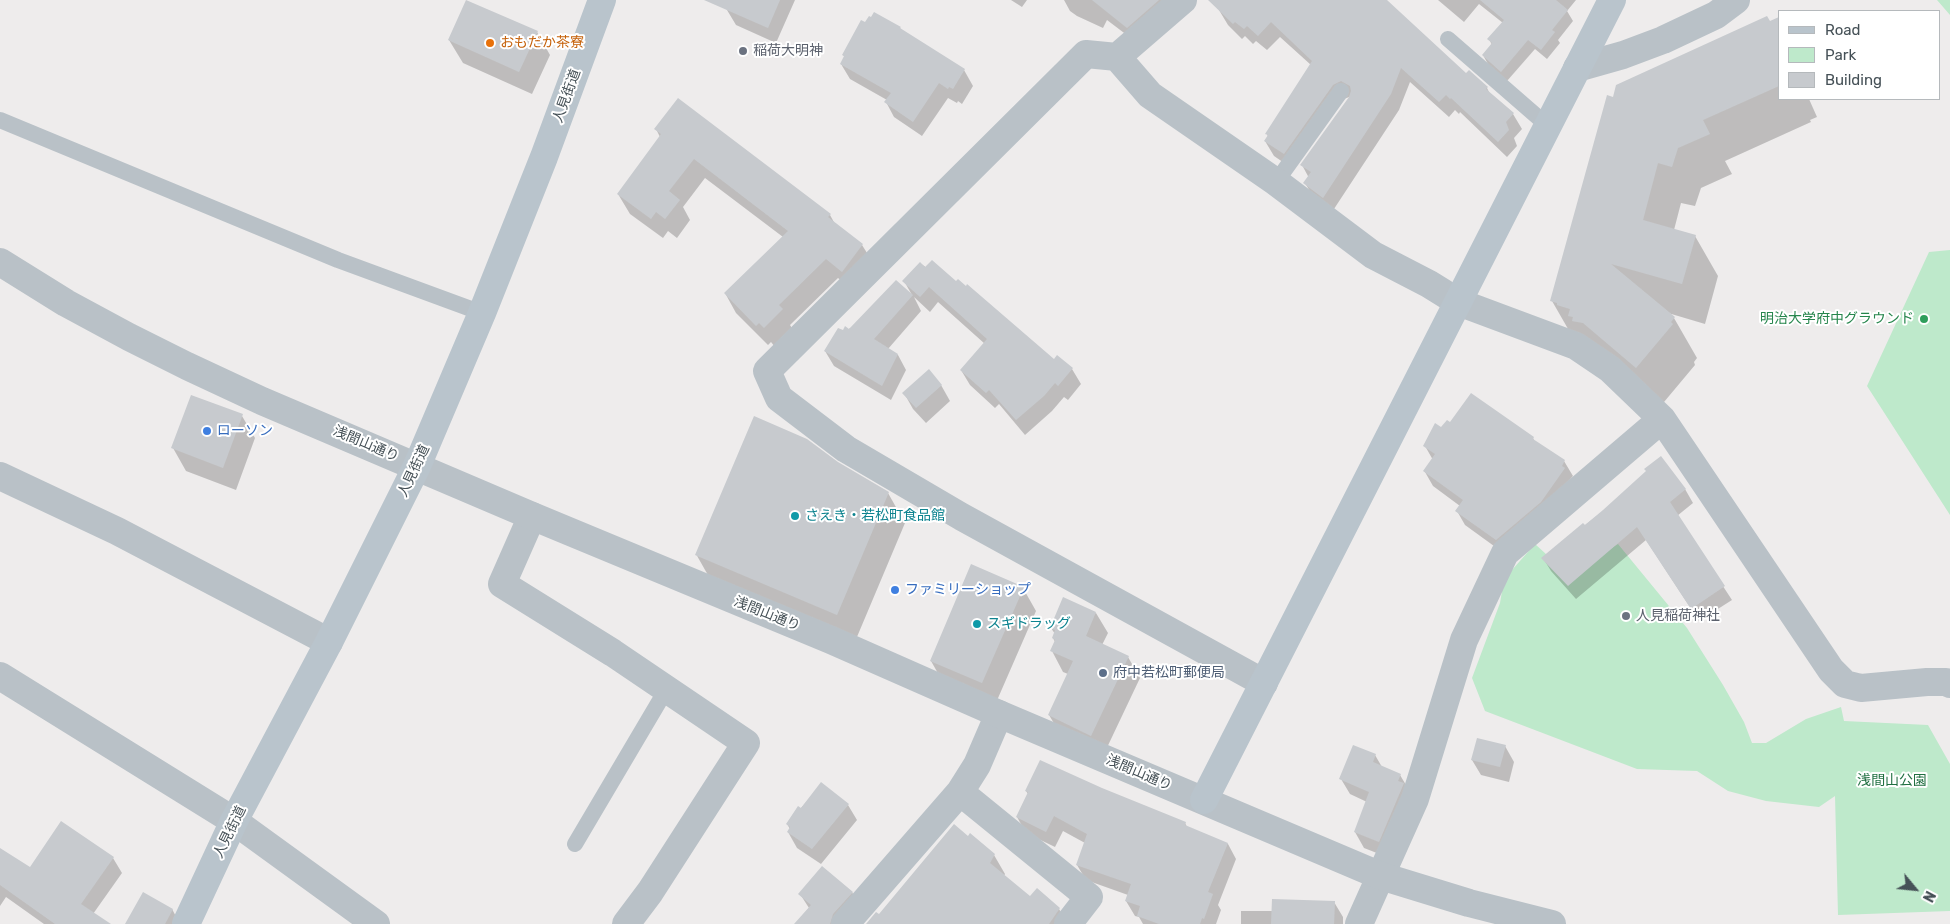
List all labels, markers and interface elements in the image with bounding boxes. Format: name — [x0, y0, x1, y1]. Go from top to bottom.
legend — [1778, 10, 1940, 100]
text: Road — [1825, 21, 1861, 39]
place label: おもだか茶寮 — [500, 35, 584, 51]
marker: おもだか茶寮 — [484, 37, 496, 49]
place label: 稲荷大明神 — [753, 43, 823, 59]
marker: 稲荷大明神 — [737, 45, 749, 57]
text: Park — [1825, 46, 1856, 64]
street label: 人見街道 — [550, 67, 584, 125]
text: Building — [1825, 71, 1882, 89]
place label: 明治大学府中グラウンド — [1760, 311, 1914, 327]
marker: 明治大学府中グラウンド — [1918, 313, 1930, 325]
place label: ローソン — [217, 423, 273, 439]
street label: 浅間山通り — [331, 423, 401, 465]
marker: ローソン — [201, 425, 213, 437]
street label: 人見街道 — [395, 442, 433, 500]
place label: さえき・若松町食品館 — [805, 508, 945, 524]
marker: さえき・若松町食品館 — [789, 510, 801, 522]
place label: ファミリーショップ — [905, 582, 1031, 598]
marker: ファミリーショップ — [889, 584, 901, 596]
street label: 浅間山通り — [731, 593, 803, 635]
place label: 人見稲荷神社 — [1636, 608, 1720, 624]
marker: 人見稲荷神社 — [1620, 610, 1632, 622]
place label: スギドラッグ — [987, 616, 1071, 632]
marker: スギドラッグ — [971, 618, 983, 630]
place label: 府中若松町郵便局 — [1113, 665, 1225, 681]
marker: 府中若松町郵便局 — [1097, 667, 1109, 679]
street label: 浅間山通り — [1104, 752, 1174, 794]
park label: 浅間山公園 — [1857, 773, 1927, 789]
street label: 人見街道 — [210, 803, 250, 861]
north arrow — [1890, 864, 1940, 914]
text: N — [1919, 888, 1939, 905]

